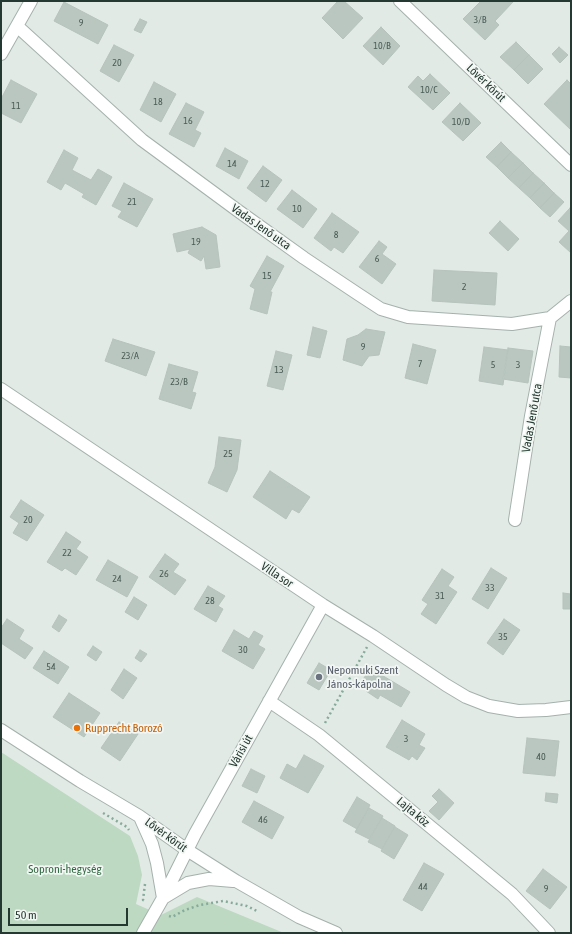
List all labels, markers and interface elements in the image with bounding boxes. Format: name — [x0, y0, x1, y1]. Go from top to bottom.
house number: 3/B — [474, 14, 486, 26]
house number: 9 — [79, 17, 83, 29]
house number: 10/B — [373, 40, 391, 52]
house number: 20 — [112, 57, 122, 69]
street label: Lővér körút — [463, 61, 509, 105]
house number: 10/C — [420, 84, 438, 96]
house number: 18 — [153, 96, 163, 108]
house number: 11 — [11, 100, 21, 112]
house number: 16 — [183, 115, 193, 127]
house number: 10/D — [452, 116, 470, 128]
house number: 14 — [227, 158, 237, 170]
house number: 12 — [260, 178, 270, 190]
house number: 21 — [127, 196, 137, 208]
street label: Vadas Jenő utca — [228, 201, 294, 253]
house number: 10 — [292, 203, 302, 215]
house number: 8 — [334, 229, 338, 241]
house number: 19 — [191, 236, 201, 248]
house number: 6 — [375, 253, 379, 265]
house number: 15 — [262, 270, 272, 282]
house number: 2 — [462, 281, 466, 293]
house number: 9 — [361, 341, 365, 353]
house number: 23/A — [121, 350, 139, 362]
house number: 7 — [418, 358, 422, 370]
house number: 5 — [491, 359, 495, 371]
house number: 3 — [516, 359, 520, 371]
house number: 13 — [274, 364, 284, 376]
house number: 23/B — [170, 376, 188, 388]
street label: Vadas Jenő utca — [519, 382, 545, 454]
house number: 25 — [223, 448, 233, 460]
house number: 20 — [23, 514, 33, 526]
house number: 22 — [62, 547, 72, 559]
street label: Villa sor — [258, 559, 296, 591]
house number: 26 — [159, 568, 169, 580]
house number: 24 — [112, 573, 122, 585]
house number: 33 — [485, 582, 495, 594]
house number: 31 — [435, 590, 445, 602]
house number: 28 — [205, 595, 215, 607]
house number: 35 — [498, 631, 508, 643]
house number: 30 — [238, 644, 248, 656]
house number: 54 — [46, 661, 56, 673]
place label: Nepomuki Szent János-kápolna — [327, 663, 399, 691]
marker: Nepomuki Szent János-kápolna — [314, 672, 324, 682]
place label: Rupprecht Borozó — [85, 721, 163, 735]
marker: Rupprecht Borozó — [72, 723, 82, 733]
street label: Várisi út — [226, 732, 256, 770]
house number: 3 — [404, 733, 408, 745]
house number: 40 — [536, 751, 546, 763]
street label: Lajta köz — [394, 794, 432, 830]
house number: 46 — [258, 814, 268, 826]
street label: Lővér körút — [142, 815, 190, 855]
park label: Soproni-hegység — [28, 862, 102, 876]
house number: 44 — [418, 881, 428, 893]
house number: 9 — [544, 883, 548, 895]
scale bar — [10, 900, 130, 926]
text: 50 m — [15, 908, 37, 922]

